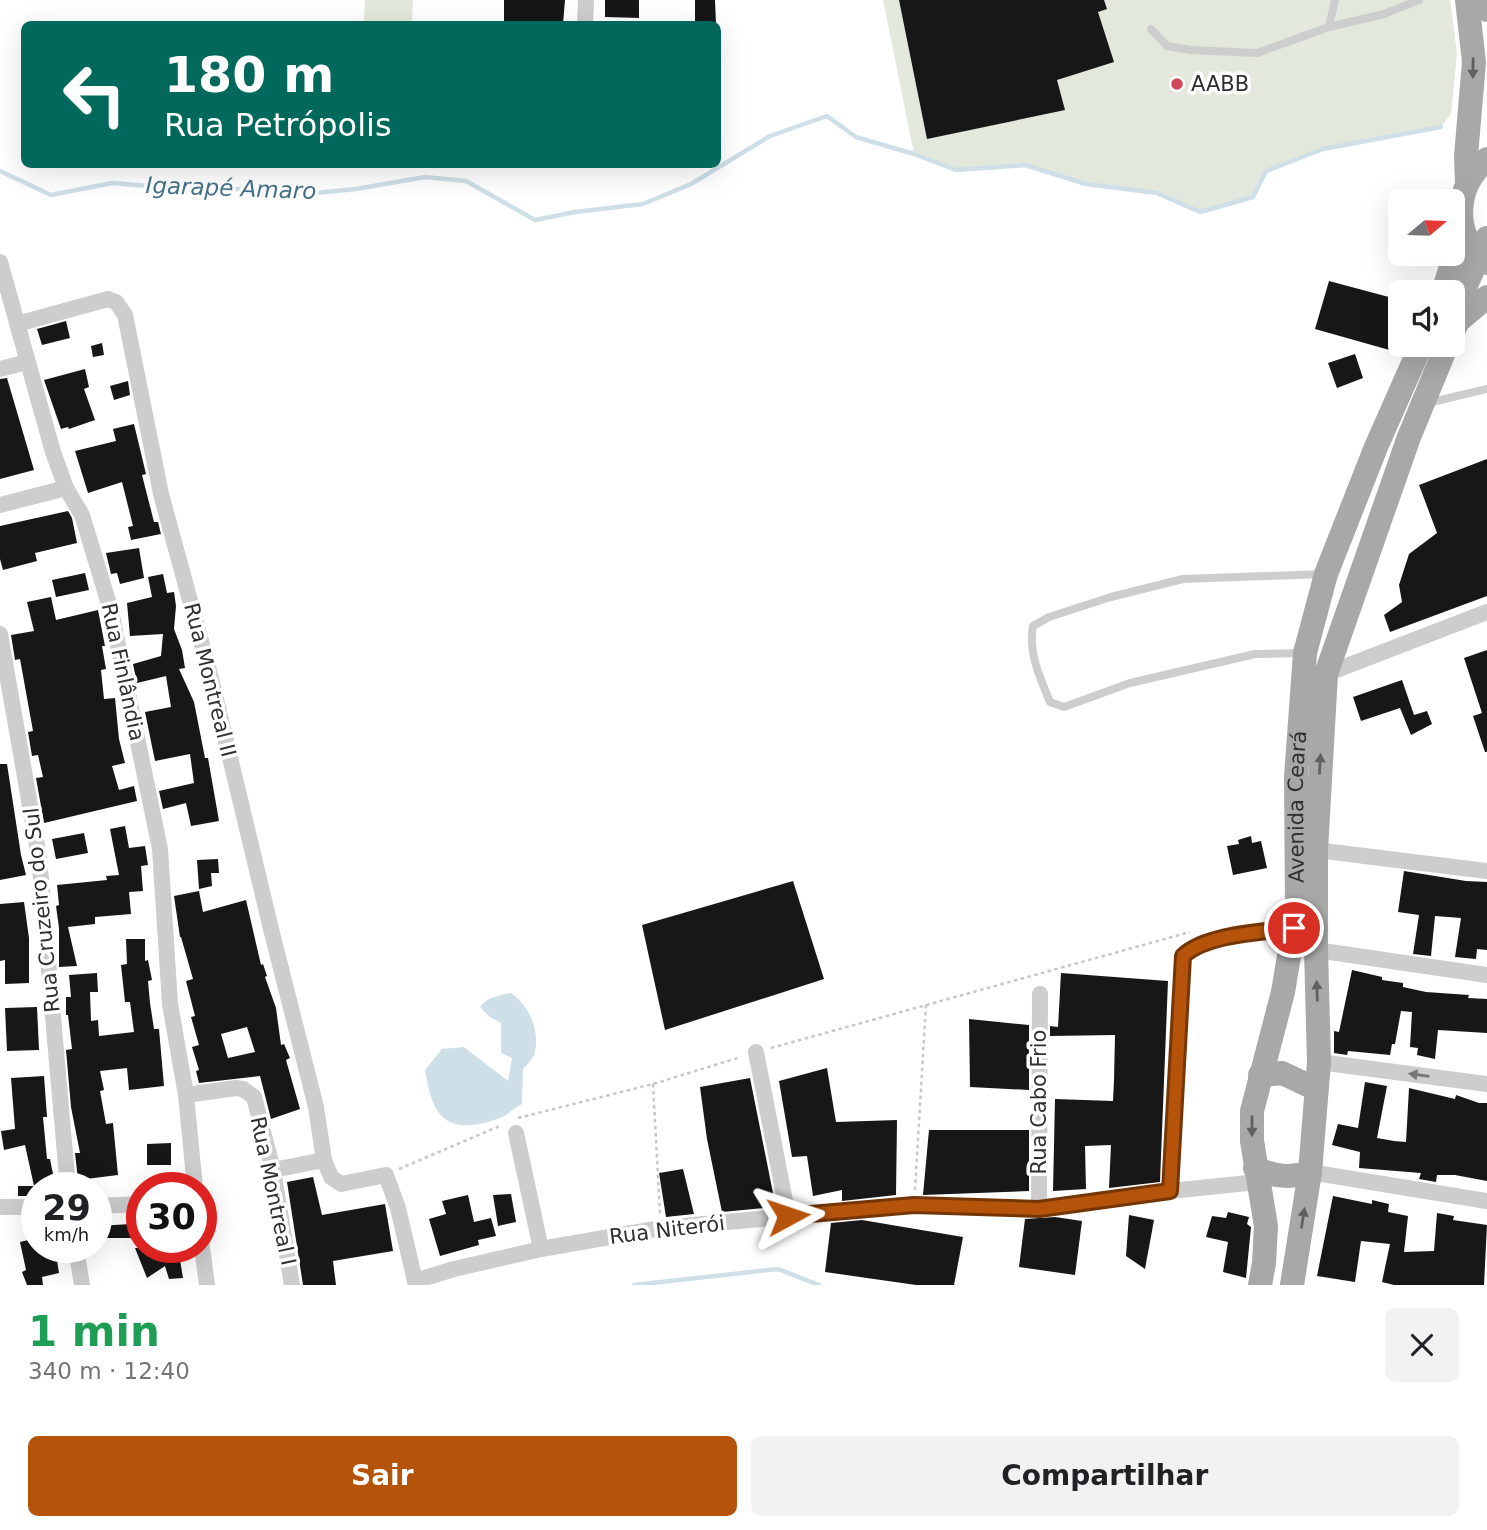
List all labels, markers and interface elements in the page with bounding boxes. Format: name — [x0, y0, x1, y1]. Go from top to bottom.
text: 180 m — [164, 47, 334, 104]
icon: left — [49, 49, 140, 140]
one-way arrow — [1468, 57, 1479, 79]
place label: AABB — [1191, 72, 1249, 96]
marker: AABB — [1169, 76, 1185, 92]
text: Rua Petrópolis — [164, 106, 392, 144]
water label: Igarapé Amaro — [145, 172, 317, 204]
north arrow — [1388, 189, 1465, 266]
map controls — [1388, 189, 1465, 357]
button: sound — [1388, 280, 1465, 357]
street label: Rua Finlândia — [97, 601, 149, 743]
street label: Rua Montreal II — [179, 601, 241, 759]
street label: Avenida Ceará — [1284, 730, 1311, 883]
one-way arrow — [1315, 752, 1326, 774]
street label: Rua Cruzeiro do Sul — [19, 806, 65, 1014]
pin — [1264, 898, 1324, 958]
icon: arrive — [1275, 909, 1313, 947]
one-way arrow — [1311, 980, 1323, 1002]
street label: Rua Cabo Frio — [1027, 1030, 1051, 1174]
one-way arrow — [1408, 1070, 1430, 1081]
street label: Rua Montreal I — [245, 1114, 301, 1268]
one-way arrow — [1246, 1116, 1258, 1138]
speed limit sign: 30 — [126, 1172, 217, 1263]
position arrow — [751, 1179, 825, 1253]
text: 29 — [42, 1188, 91, 1228]
one-way arrow — [1298, 1206, 1309, 1228]
street label: Rua Niterói — [608, 1211, 726, 1249]
text: km/h — [44, 1224, 89, 1245]
text: 1 min — [28, 1307, 160, 1356]
button: close — [1385, 1308, 1459, 1382]
text: 340 m · 12:40 — [28, 1358, 190, 1384]
button: Sair — [28, 1436, 737, 1516]
button: Compartilhar — [751, 1436, 1459, 1516]

